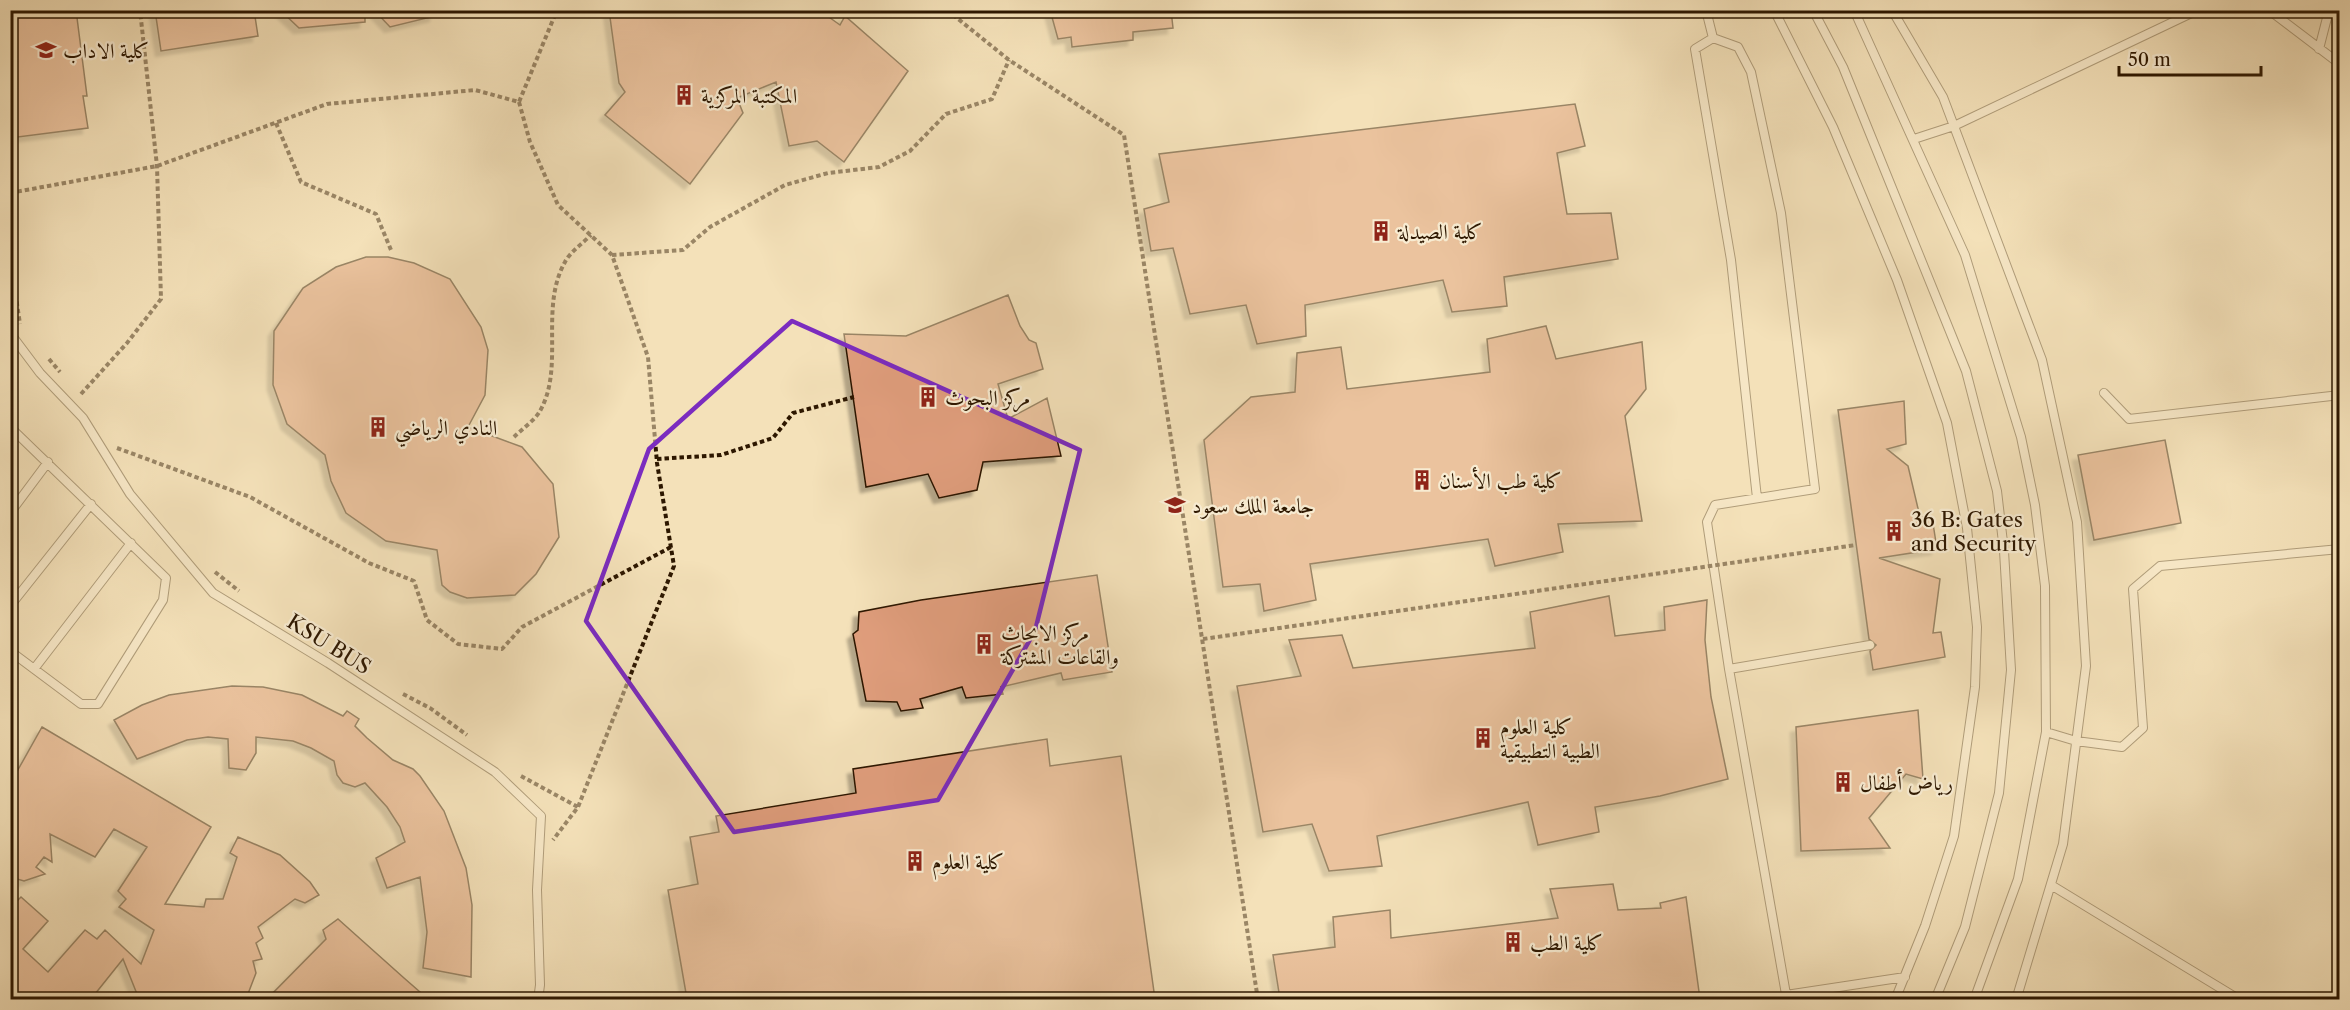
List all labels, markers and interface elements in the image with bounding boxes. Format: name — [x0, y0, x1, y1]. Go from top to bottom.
school or university icon: كلية الاداب — [34, 38, 58, 62]
place label: كلية الاداب — [63, 38, 150, 64]
scale bar — [2119, 39, 2262, 77]
text: 50 m — [2128, 49, 2171, 71]
building icon: المكتبة المركزية — [672, 83, 696, 107]
place label: المكتبة المركزية — [701, 83, 797, 109]
building icon: كلية الصيدلة — [1369, 219, 1393, 243]
place label: كلية الصيدلة — [1397, 219, 1483, 244]
building icon: مركز البحوث — [916, 385, 940, 409]
place label: مركز البحوث — [945, 385, 1030, 413]
building icon: النادي الرياضي — [366, 415, 390, 439]
place label: النادي الرياضي — [395, 415, 497, 448]
place label: كلية طب الأسنان — [1439, 466, 1562, 495]
building icon: كلية طب الأسنان — [1410, 468, 1434, 492]
school or university icon: جامعة الملك سعود — [1163, 493, 1187, 517]
place label: جامعة الملك سعود — [1192, 493, 1314, 519]
place label: 36 B: Gates and Security — [1911, 507, 2037, 556]
building icon: 36 B: Gates and Security — [1882, 519, 1906, 543]
street label: KSU BUS — [283, 609, 375, 679]
place label: مركز الابحاث والقاعات المشتركة — [1000, 620, 1119, 669]
building icon: مركز الابحاث والقاعات المشتركة — [972, 632, 996, 656]
place label: كلية العلوم الطبية التطبيقية — [1500, 714, 1600, 764]
building icon: كلية العلوم الطبية التطبيقية — [1471, 726, 1495, 750]
place label: رياض أطفال — [1860, 768, 1953, 796]
building icon: رياض أطفال — [1831, 770, 1855, 794]
building icon: كلية العلوم — [903, 849, 927, 873]
place label: كلية العلوم — [932, 849, 1004, 880]
building icon: كلية الطب — [1501, 930, 1525, 954]
place label: كلية الطب — [1530, 930, 1603, 957]

